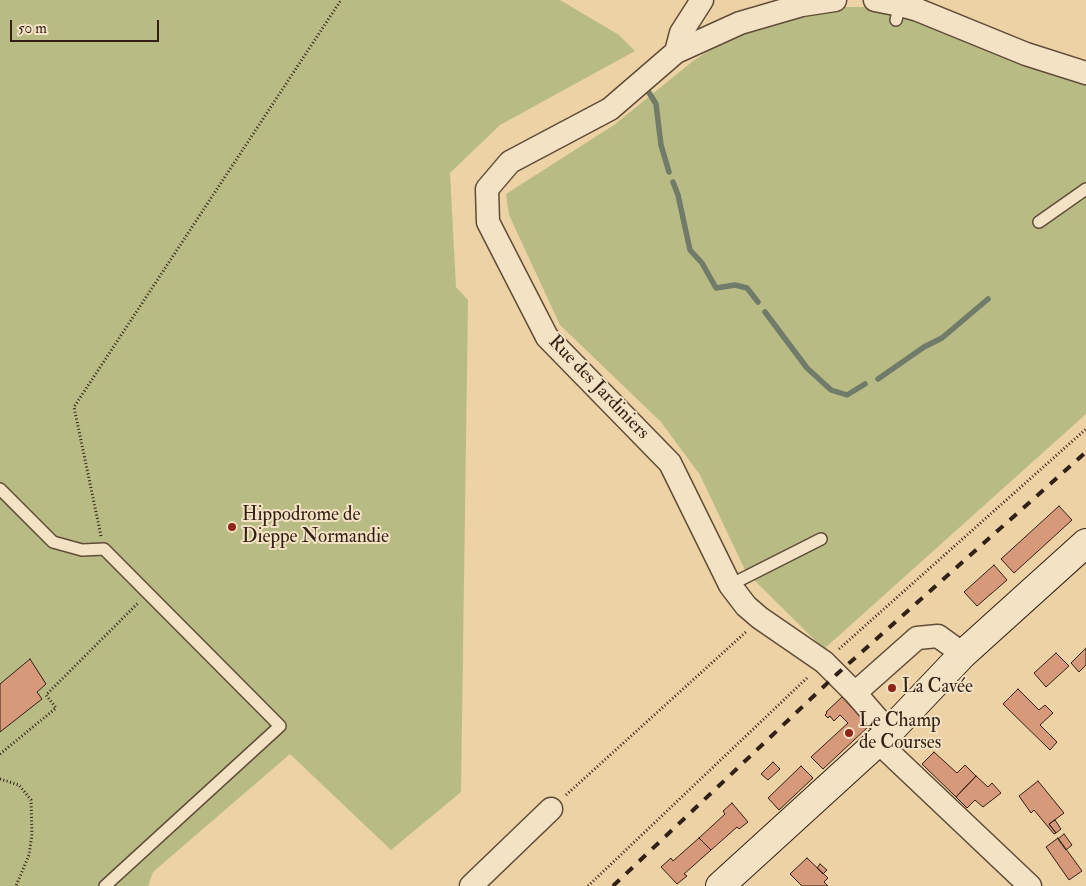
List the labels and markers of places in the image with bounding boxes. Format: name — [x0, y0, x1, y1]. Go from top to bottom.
place label: Hippodrome de Dieppe Normandie — [242, 505, 389, 549]
marker: Hippodrome de Dieppe Normandie — [226, 521, 238, 533]
place label: La Cavée — [902, 677, 973, 699]
marker: La Cavée — [886, 682, 898, 694]
place label: Le Champ de Courses — [859, 711, 941, 755]
marker: Le Champ de Courses — [843, 727, 855, 739]

